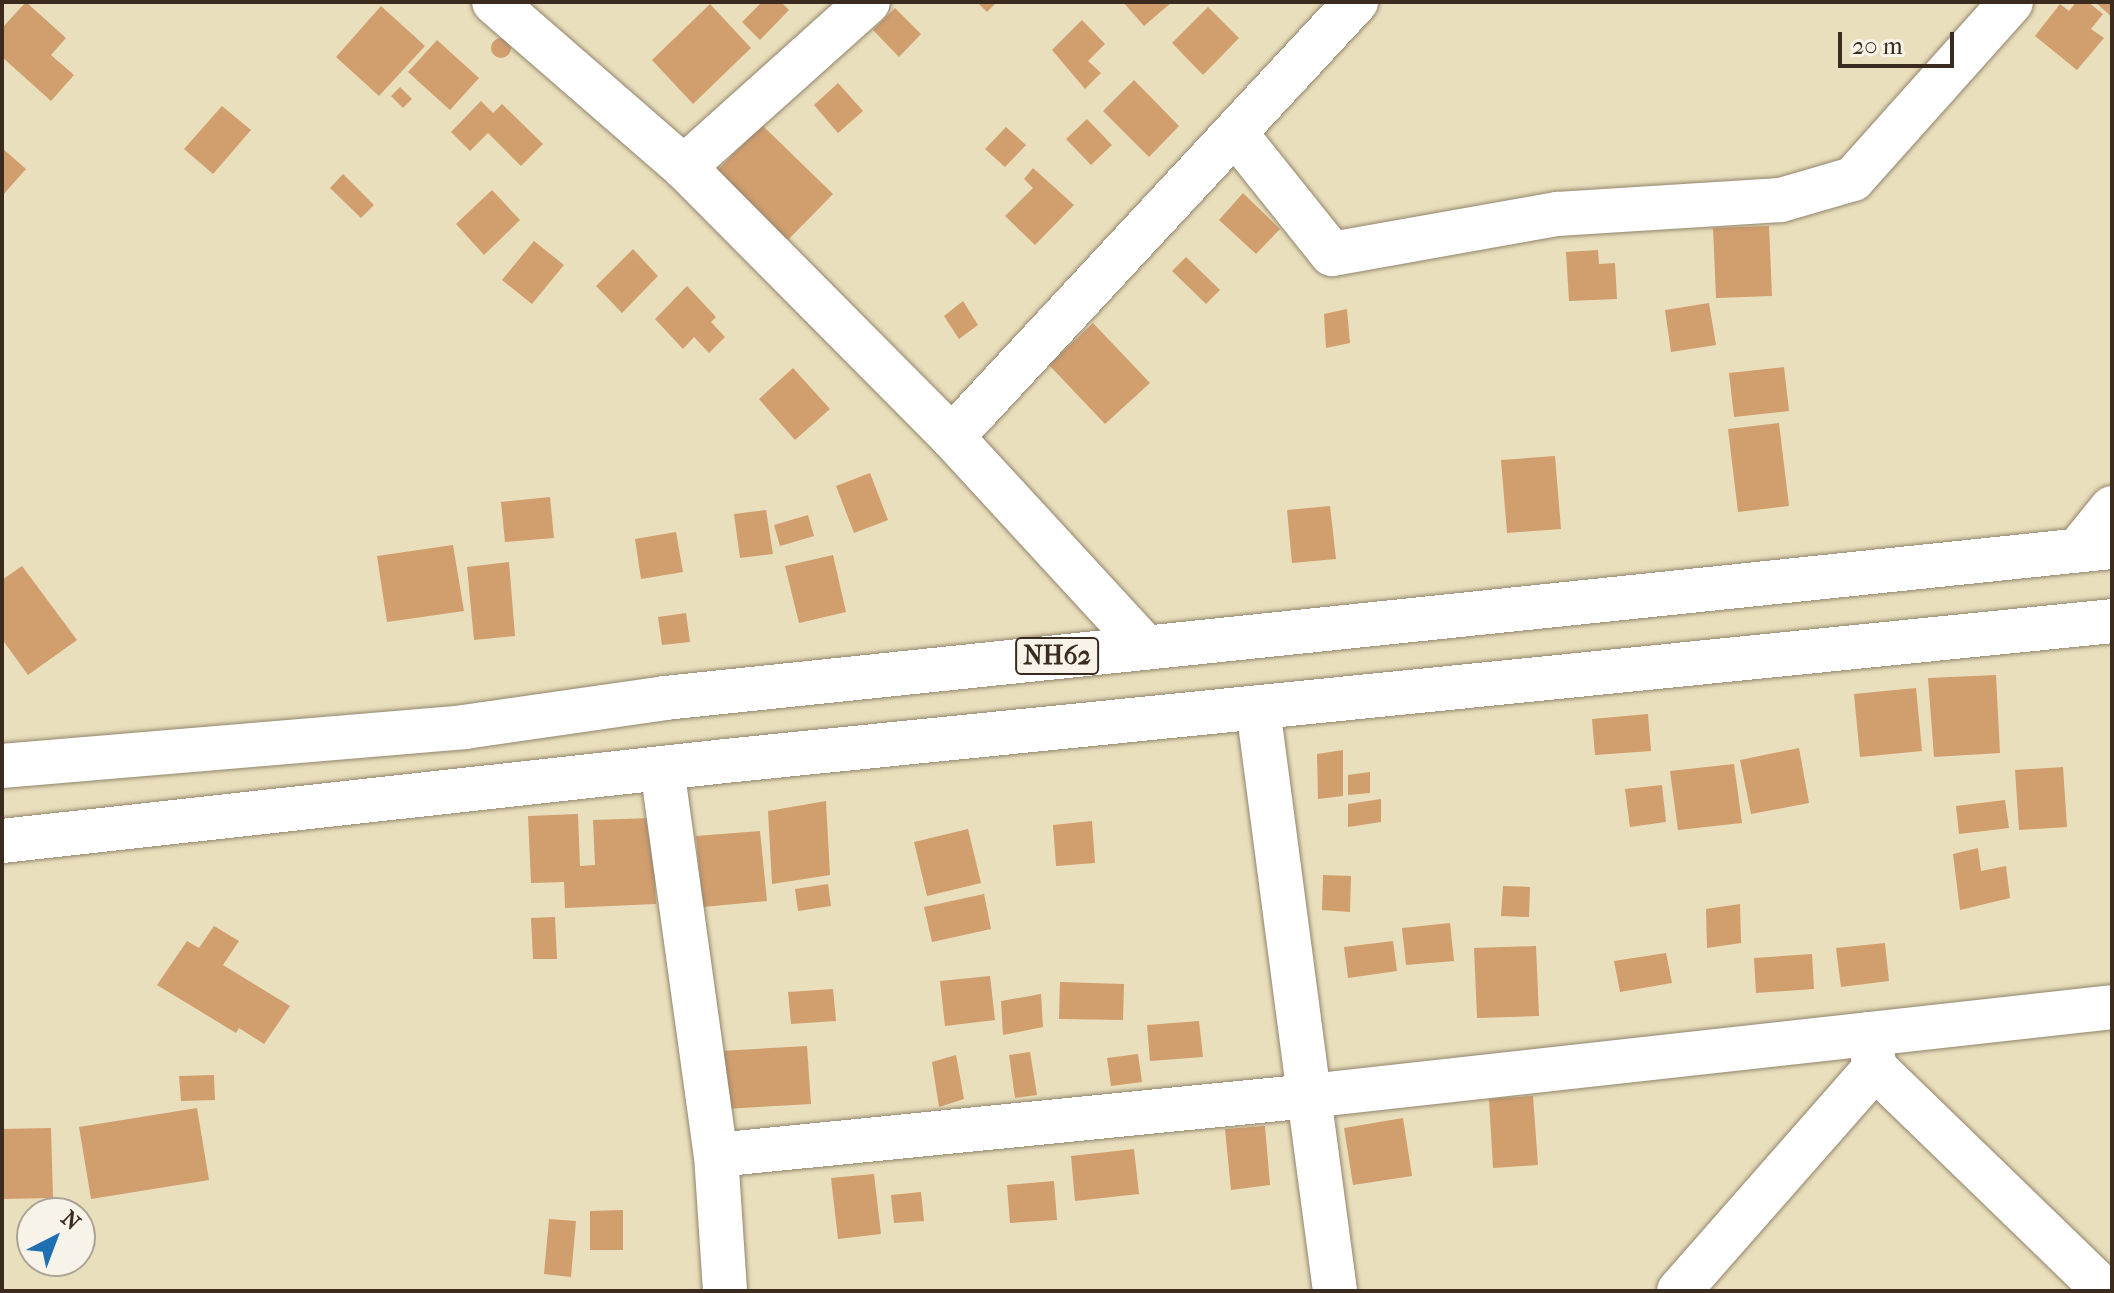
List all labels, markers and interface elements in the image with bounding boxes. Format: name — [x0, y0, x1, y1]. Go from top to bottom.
scale bar — [1842, 16, 1958, 66]
text: 20 m — [1852, 32, 1903, 60]
road number: NH62 — [1015, 634, 1099, 678]
north arrow — [16, 1197, 96, 1277]
text: N — [56, 1205, 86, 1236]

